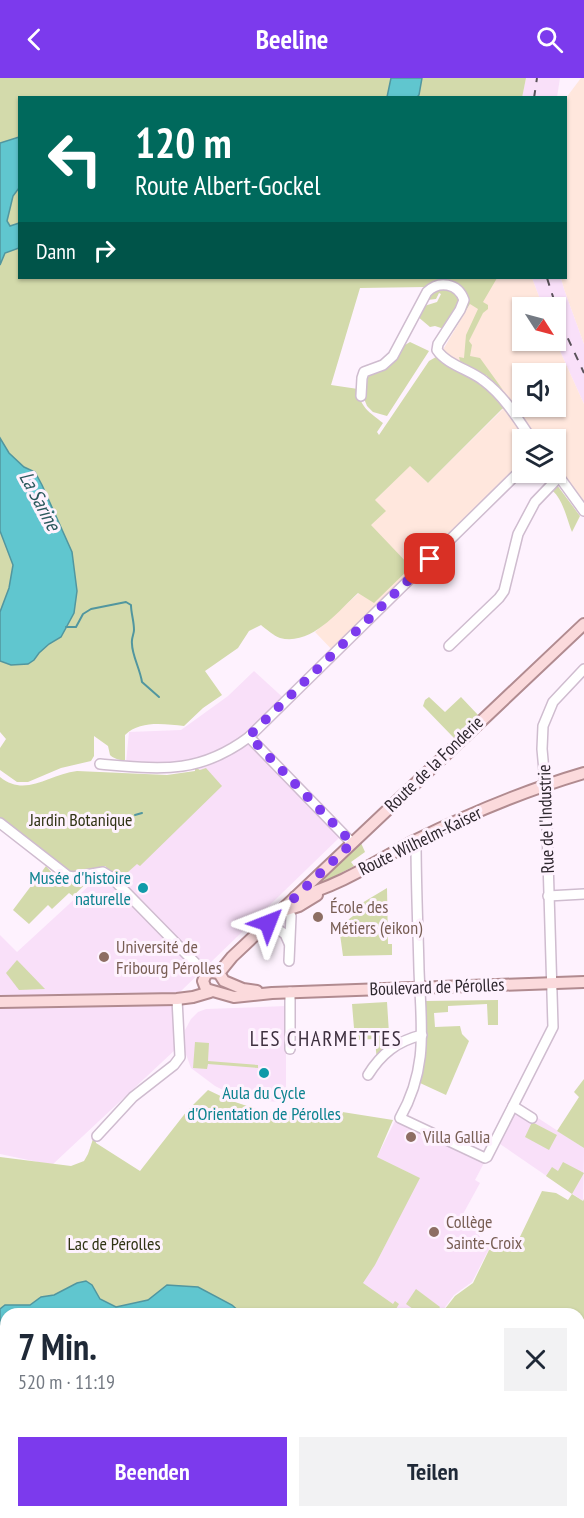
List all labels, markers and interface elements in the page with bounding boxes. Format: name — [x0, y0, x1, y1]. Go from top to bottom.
text: Beeline — [256, 22, 328, 56]
icon: back — [18, 23, 51, 56]
icon: search — [533, 23, 566, 56]
text: 120 m — [135, 115, 232, 170]
icon: left — [36, 120, 114, 198]
text: Route Albert-Gockel — [135, 168, 321, 202]
icon: right — [88, 234, 121, 267]
text: Dann — [36, 237, 76, 265]
north arrow — [512, 297, 566, 351]
map controls — [512, 297, 566, 483]
button: sound — [512, 363, 566, 417]
button: layers — [512, 429, 566, 483]
water label: La Sarine — [14, 467, 67, 537]
pin — [404, 533, 455, 584]
icon: arrive — [413, 542, 446, 575]
street label: Route de la Fonderie — [379, 711, 488, 817]
street label: Rue de l'Industrie — [532, 764, 559, 874]
street label: Route Wilhelm-Kaiser — [354, 801, 485, 880]
park label: Jardin Botanique — [28, 808, 133, 831]
place label: Musée d'histoire naturelle — [29, 866, 131, 910]
marker: Musée d'histoire naturelle — [136, 881, 150, 895]
position arrow — [236, 891, 300, 955]
place label: École des Métiers (eikon) — [330, 895, 423, 939]
marker: École des Métiers (eikon) — [311, 910, 325, 924]
place label: Université de Fribourg Pérolles — [116, 935, 222, 979]
marker: Université de Fribourg Pérolles — [97, 950, 111, 964]
street label: Boulevard de Pérolles — [369, 973, 505, 1000]
district label: LES CHARMETTES — [250, 1025, 402, 1052]
marker: Aula du Cycle d'Orientation de Pérolles — [257, 1066, 271, 1080]
place label: Aula du Cycle d'Orientation de Pérolles — [187, 1081, 341, 1125]
place label: Villa Gallia — [422, 1125, 490, 1148]
marker: Villa Gallia — [404, 1130, 418, 1144]
place label: Collège Sainte-Croix — [446, 1210, 523, 1254]
marker: Collège Sainte-Croix — [427, 1225, 441, 1239]
park label: Lac de Pérolles — [68, 1232, 161, 1255]
text: 7 Min. — [18, 1323, 97, 1370]
button: close — [504, 1328, 567, 1391]
text: 520 m · 11:19 — [18, 1369, 115, 1395]
button: Beenden — [18, 1437, 287, 1506]
button: Teilen — [299, 1437, 567, 1506]

